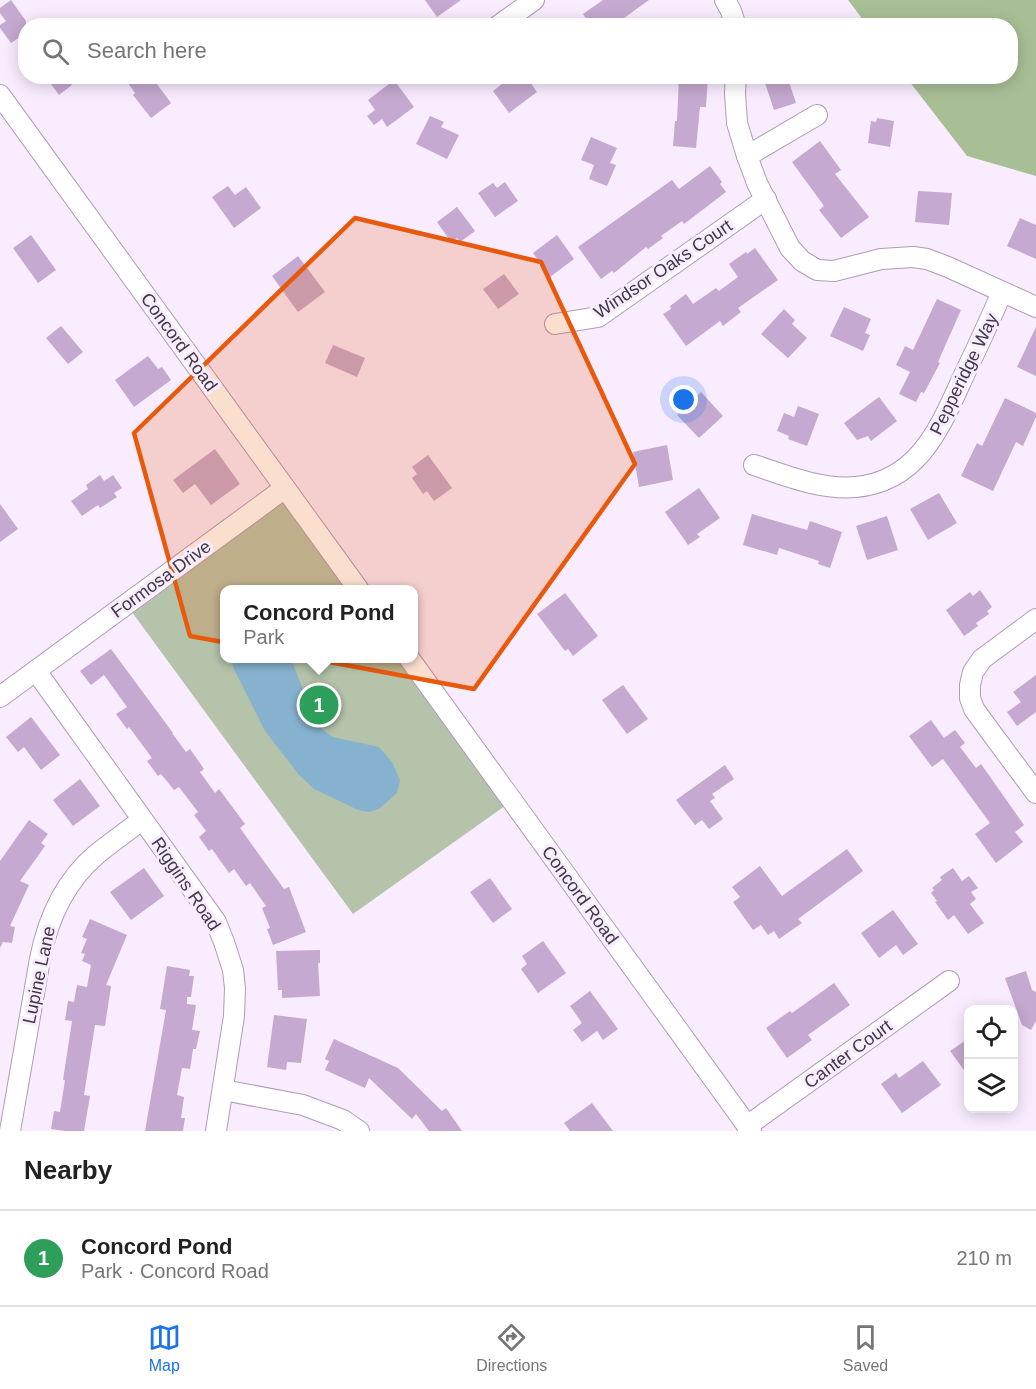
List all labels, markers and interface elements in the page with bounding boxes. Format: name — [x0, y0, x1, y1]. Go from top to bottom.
search box — [18, 18, 1018, 84]
icon: search — [39, 35, 72, 68]
text: Search here — [87, 38, 207, 63]
street label: Windsor Oaks Court — [590, 215, 736, 323]
street label: Concord Road — [137, 289, 221, 395]
street label: Pepperidge Way — [926, 310, 1002, 438]
your location — [669, 385, 698, 414]
street label: Formosa Drive — [107, 536, 215, 622]
popup — [220, 585, 418, 663]
text: Concord Pond — [243, 600, 395, 625]
text: Park — [243, 626, 284, 648]
pin: 1 — [300, 682, 338, 728]
street label: Riggins Road — [147, 834, 225, 934]
street label: Concord Road — [538, 842, 622, 948]
street label: Lupine Lane — [19, 924, 59, 1026]
map controls — [964, 1005, 1018, 1113]
button: locate — [964, 1005, 1018, 1059]
street label: Canter Court — [800, 1016, 896, 1092]
button: layers — [964, 1059, 1018, 1113]
text: Nearby — [24, 1155, 112, 1185]
text: Concord Pond — [81, 1234, 233, 1259]
text: 1 — [38, 1247, 49, 1269]
text: 210 m — [956, 1247, 1012, 1269]
text: Park · Concord Road — [81, 1260, 269, 1282]
tab: Map — [148, 1321, 181, 1375]
tab: Directions — [476, 1321, 547, 1375]
tab: Saved — [843, 1321, 888, 1375]

